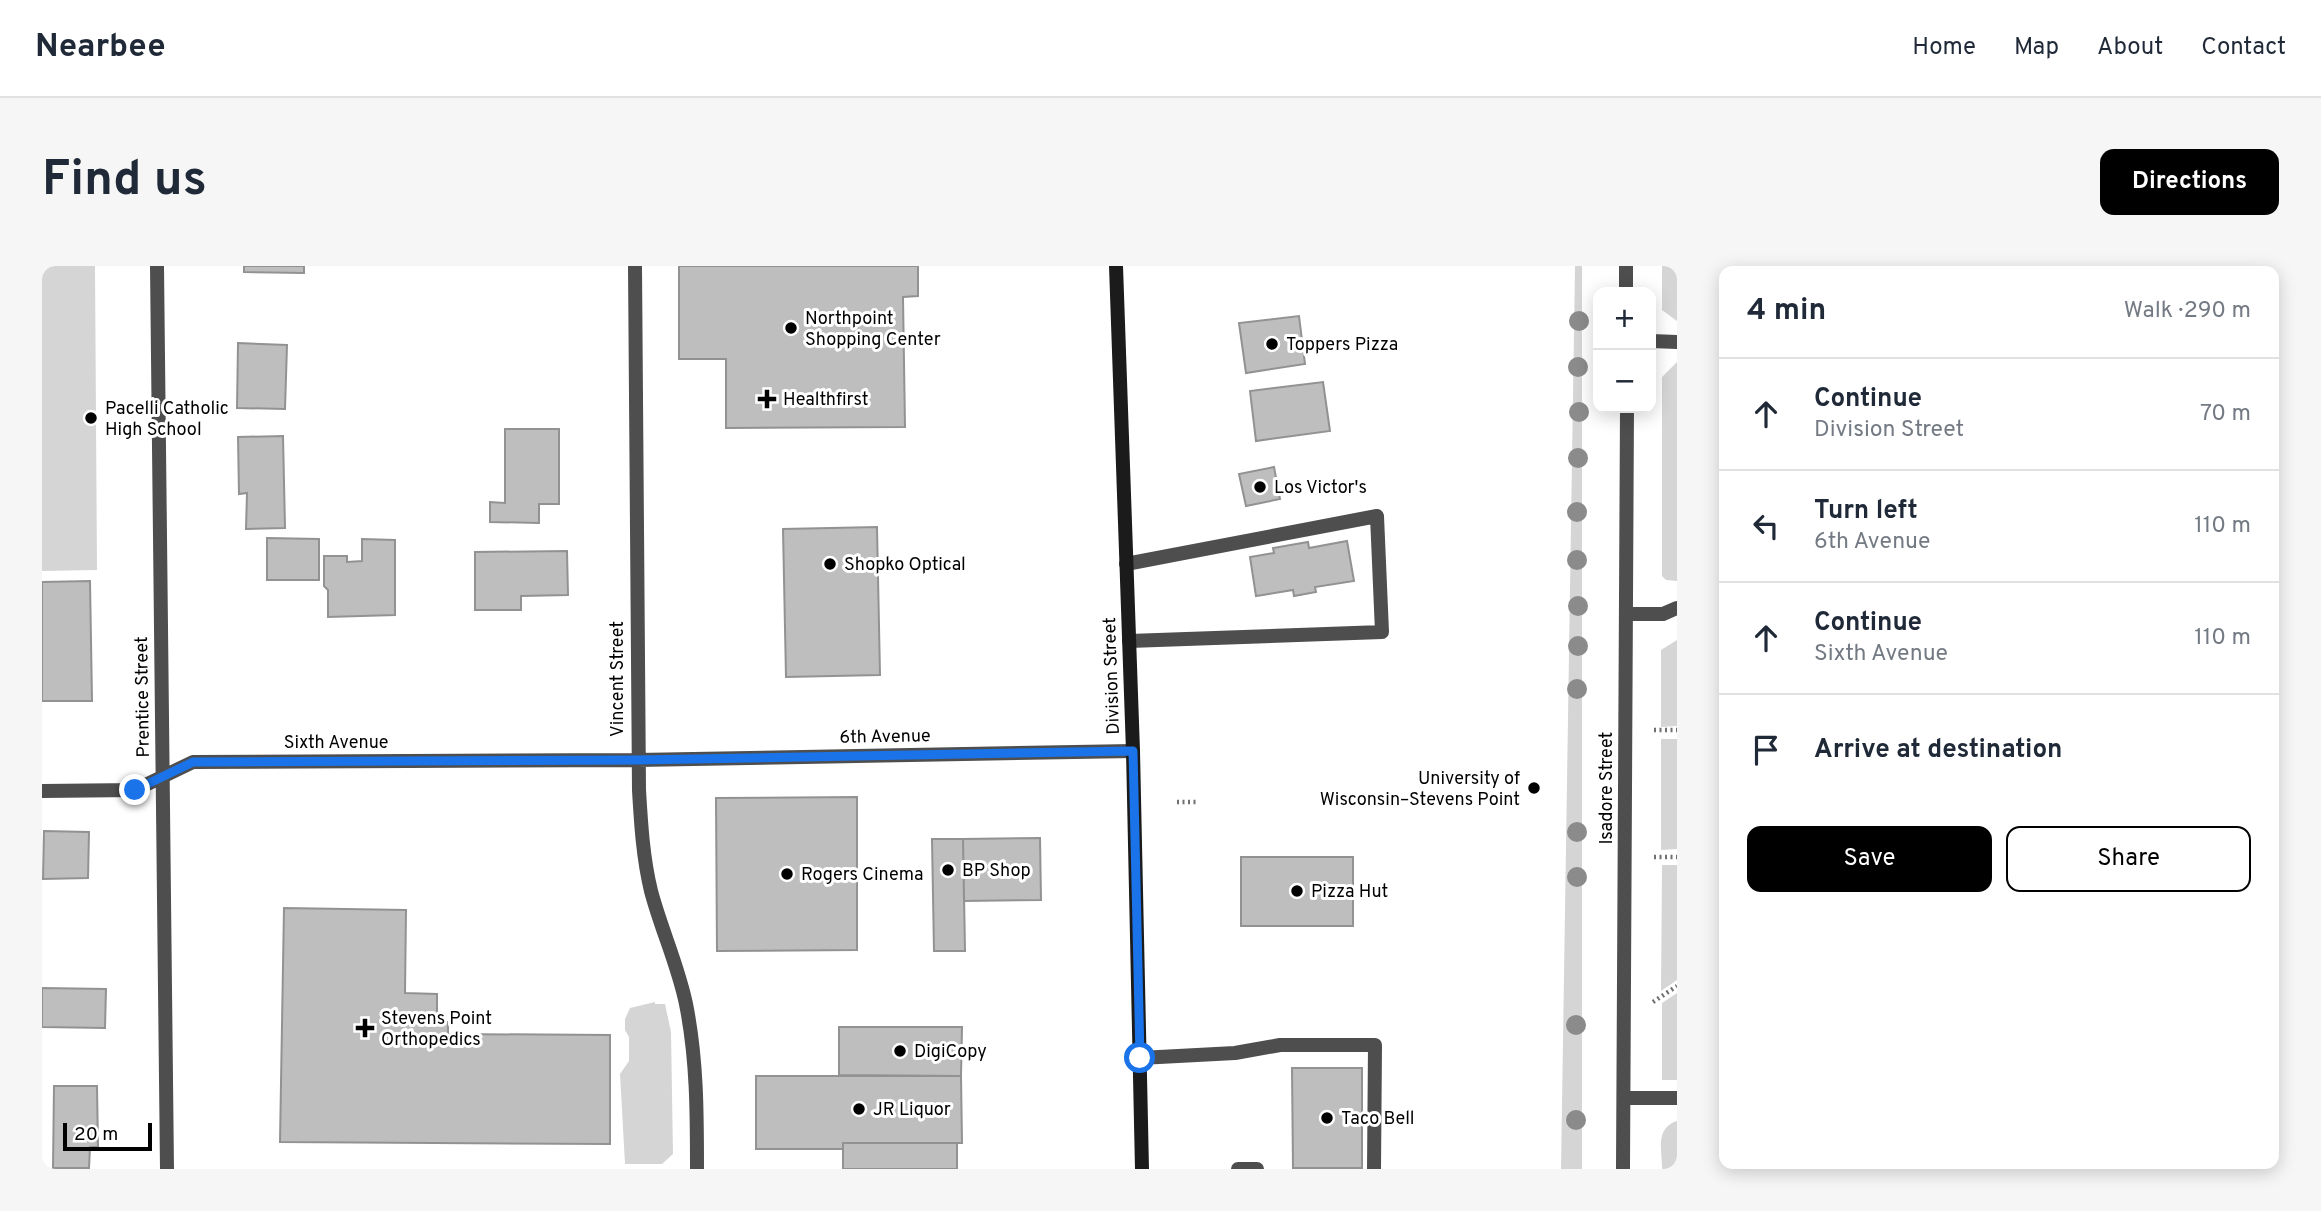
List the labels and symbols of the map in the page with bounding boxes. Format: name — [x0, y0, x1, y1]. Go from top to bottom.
place label: Northpoint Shopping Center — [805, 308, 941, 352]
marker: Northpoint Shopping Center — [783, 320, 799, 336]
place label: Toppers Pizza — [1286, 334, 1398, 357]
marker: Toppers Pizza — [1264, 336, 1280, 352]
marker: Healthfirst — [757, 389, 777, 409]
place label: Healthfirst — [783, 389, 868, 412]
place label: Pacelli Catholic High School — [105, 398, 229, 442]
marker: Pacelli Catholic High School — [83, 410, 99, 426]
place label: Los Victor's — [1274, 477, 1367, 500]
marker: Los Victor's — [1252, 479, 1268, 495]
place label: Shopko Optical — [844, 554, 966, 577]
marker: Shopko Optical — [822, 556, 838, 572]
street label: Division Street — [1099, 617, 1126, 735]
street label: Vincent Street — [607, 621, 630, 737]
street label: Prentice Street — [131, 636, 156, 758]
street label: 6th Avenue — [839, 725, 931, 750]
street label: Sixth Avenue — [284, 732, 388, 755]
street label: Isadore Street — [1596, 732, 1619, 844]
place label: University of Wisconsin–Stevens Point — [1320, 768, 1520, 812]
route end — [119, 774, 150, 805]
marker: University of Wisconsin–Stevens Point — [1526, 780, 1542, 796]
place label: BP Shop — [962, 860, 1031, 883]
marker: BP Shop — [940, 862, 956, 878]
place label: Rogers Cinema — [801, 864, 924, 887]
marker: Rogers Cinema — [779, 866, 795, 882]
place label: Pizza Hut — [1311, 881, 1388, 904]
marker: Pizza Hut — [1289, 883, 1305, 899]
place label: Stevens Point Orthopedics — [381, 1008, 492, 1052]
marker: Stevens Point Orthopedics — [355, 1018, 375, 1038]
place label: DigiCopy — [914, 1041, 987, 1064]
route start — [1124, 1042, 1155, 1073]
marker: DigiCopy — [892, 1043, 908, 1059]
place label: JR Liquor — [873, 1099, 951, 1122]
marker: JR Liquor — [851, 1101, 867, 1117]
place label: Taco Bell — [1341, 1108, 1415, 1131]
marker: Taco Bell — [1319, 1110, 1335, 1126]
scale bar — [63, 1120, 152, 1152]

